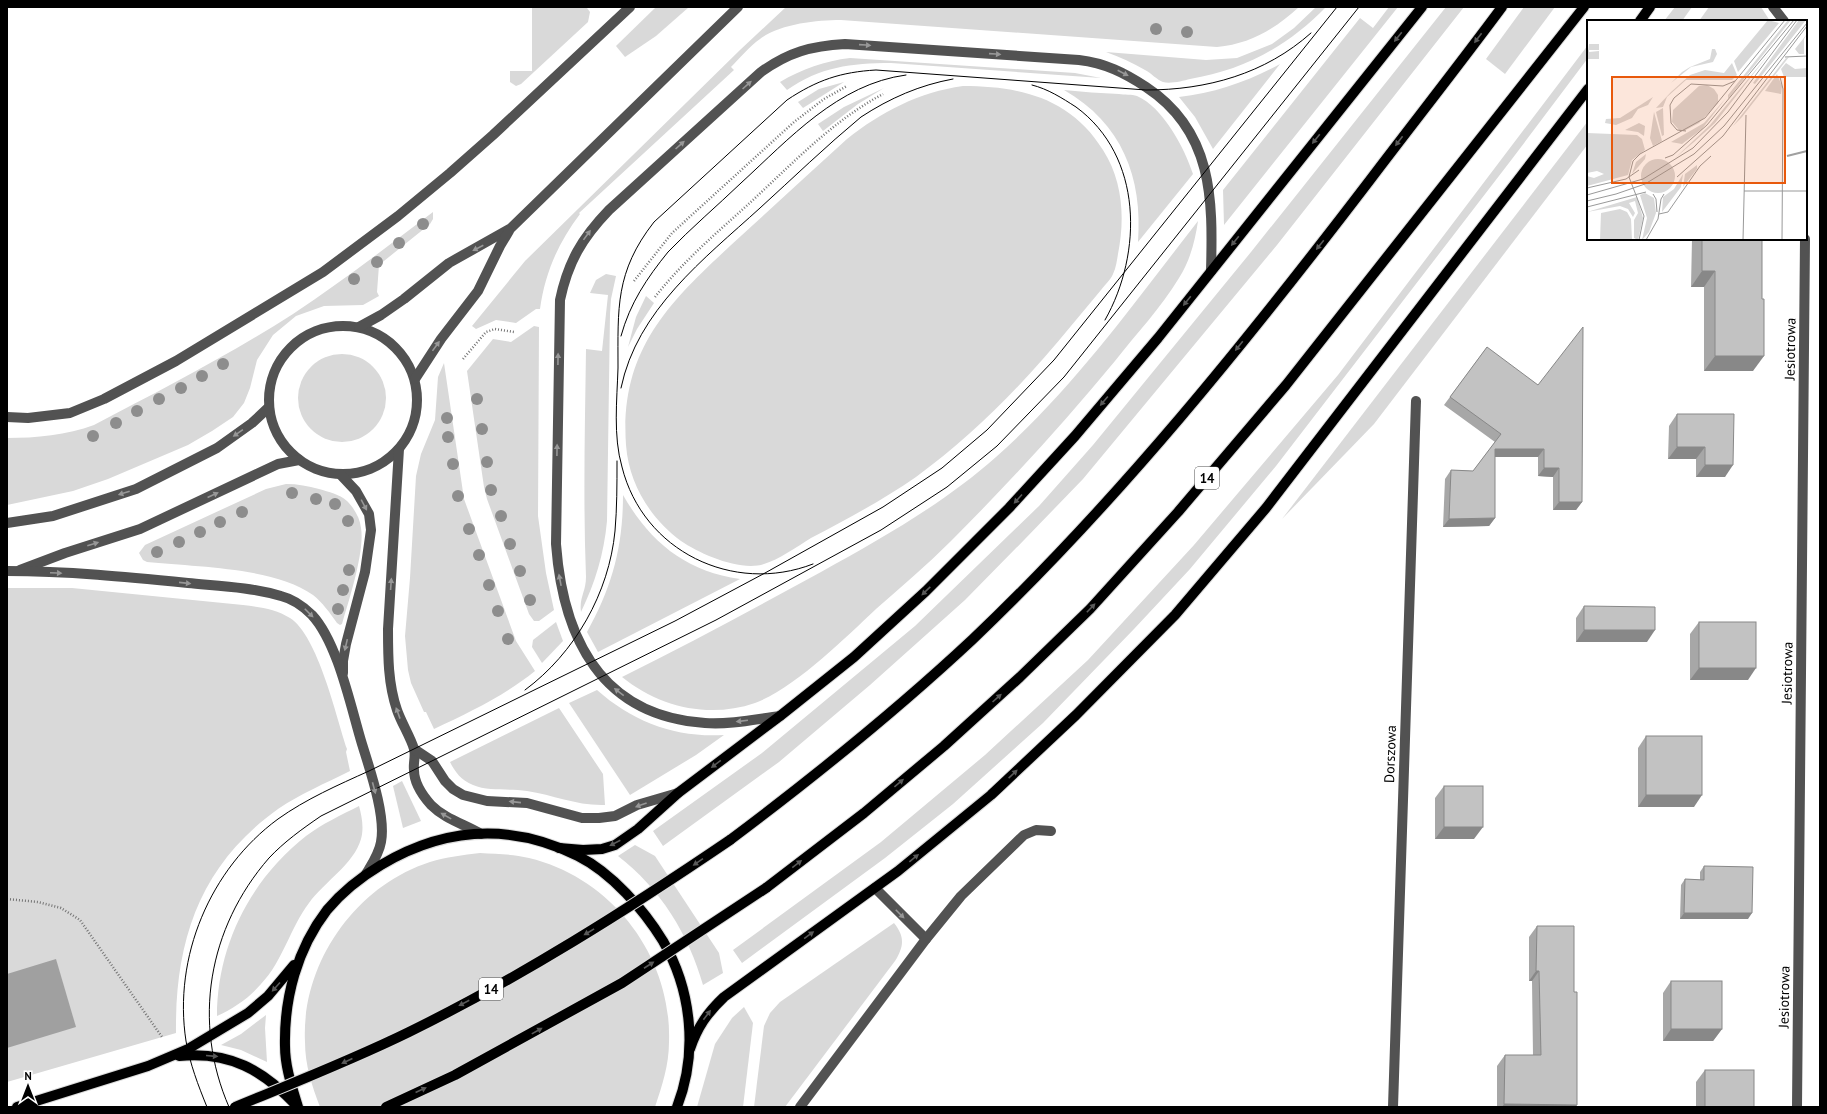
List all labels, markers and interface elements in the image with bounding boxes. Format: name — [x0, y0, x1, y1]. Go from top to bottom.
inset map — [1587, 20, 1807, 240]
one-way arrow — [1393, 32, 1402, 43]
one-way arrow — [1474, 33, 1482, 44]
one-way arrow — [859, 42, 871, 49]
one-way arrow — [989, 51, 1001, 58]
one-way arrow — [1117, 69, 1128, 76]
one-way arrow — [741, 80, 752, 89]
one-way arrow — [1312, 134, 1321, 144]
one-way arrow — [1395, 136, 1403, 147]
one-way arrow — [675, 140, 685, 150]
one-way arrow — [583, 230, 591, 241]
one-way arrow — [1231, 235, 1240, 246]
one-way arrow — [1316, 239, 1325, 250]
one-way arrow — [472, 244, 483, 251]
one-way arrow — [1182, 296, 1191, 307]
street label: Jesiotrowa — [1780, 318, 1800, 381]
one-way arrow — [431, 341, 439, 351]
one-way arrow — [1235, 341, 1244, 352]
one-way arrow — [555, 352, 561, 365]
one-way arrow — [1100, 396, 1109, 407]
one-way arrow — [233, 429, 243, 437]
one-way arrow — [554, 443, 560, 456]
road number: 14 — [1195, 467, 1219, 489]
one-way arrow — [117, 490, 129, 496]
one-way arrow — [207, 492, 219, 498]
one-way arrow — [1013, 493, 1022, 504]
one-way arrow — [361, 499, 367, 511]
one-way arrow — [87, 541, 99, 547]
one-way arrow — [50, 570, 62, 577]
one-way arrow — [557, 574, 563, 586]
one-way arrow — [388, 578, 395, 590]
one-way arrow — [179, 580, 191, 586]
one-way arrow — [921, 586, 931, 595]
one-way arrow — [1086, 603, 1096, 613]
one-way arrow — [304, 608, 314, 618]
one-way arrow — [343, 639, 349, 651]
street label: Jesiotrowa — [1777, 642, 1797, 705]
one-way arrow — [614, 688, 624, 696]
one-way arrow — [992, 693, 1002, 702]
one-way arrow — [395, 707, 401, 719]
one-way arrow — [736, 718, 748, 724]
street label: Dorszowa — [1380, 725, 1400, 783]
one-way arrow — [710, 760, 721, 769]
one-way arrow — [1008, 769, 1018, 779]
one-way arrow — [894, 779, 905, 788]
one-way arrow — [371, 782, 377, 794]
one-way arrow — [509, 799, 521, 805]
one-way arrow — [634, 802, 646, 808]
one-way arrow — [440, 813, 452, 820]
one-way arrow — [609, 840, 621, 846]
one-way arrow — [908, 854, 919, 862]
one-way arrow — [693, 858, 703, 866]
one-way arrow — [792, 860, 803, 868]
one-way arrow — [895, 909, 905, 919]
one-way arrow — [583, 929, 595, 936]
one-way arrow — [804, 931, 815, 939]
one-way arrow — [643, 962, 655, 969]
street label: Jesiotrowa — [1774, 966, 1794, 1029]
road number: 14 — [479, 978, 503, 1000]
one-way arrow — [272, 982, 281, 993]
one-way arrow — [458, 1000, 469, 1007]
one-way arrow — [703, 1009, 711, 1020]
one-way arrow — [531, 1027, 543, 1034]
one-way arrow — [206, 1053, 218, 1059]
one-way arrow — [341, 1058, 353, 1064]
north arrow — [8, 1066, 48, 1106]
text: N — [24, 1069, 32, 1083]
one-way arrow — [416, 1087, 427, 1093]

